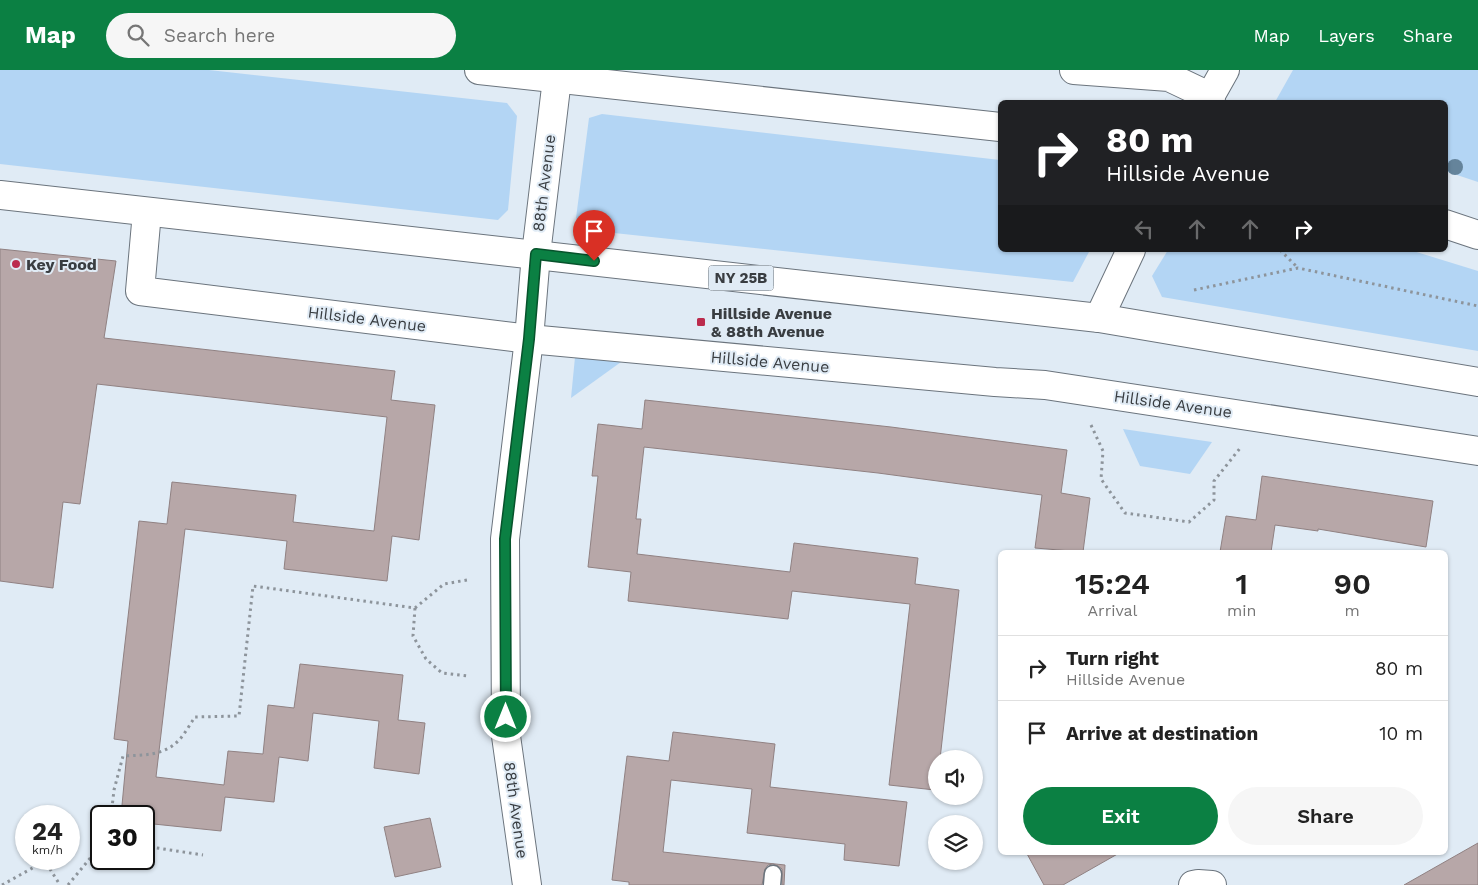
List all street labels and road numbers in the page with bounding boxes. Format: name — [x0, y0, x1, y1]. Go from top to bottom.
street label: 88th Avenue — [529, 133, 559, 233]
road number: NY 25B — [708, 266, 774, 290]
street label: Hillside Avenue — [307, 302, 427, 336]
street label: Hillside Avenue — [710, 347, 830, 377]
street label: Hillside Avenue — [1113, 386, 1233, 422]
street label: 88th Avenue — [500, 760, 532, 860]

